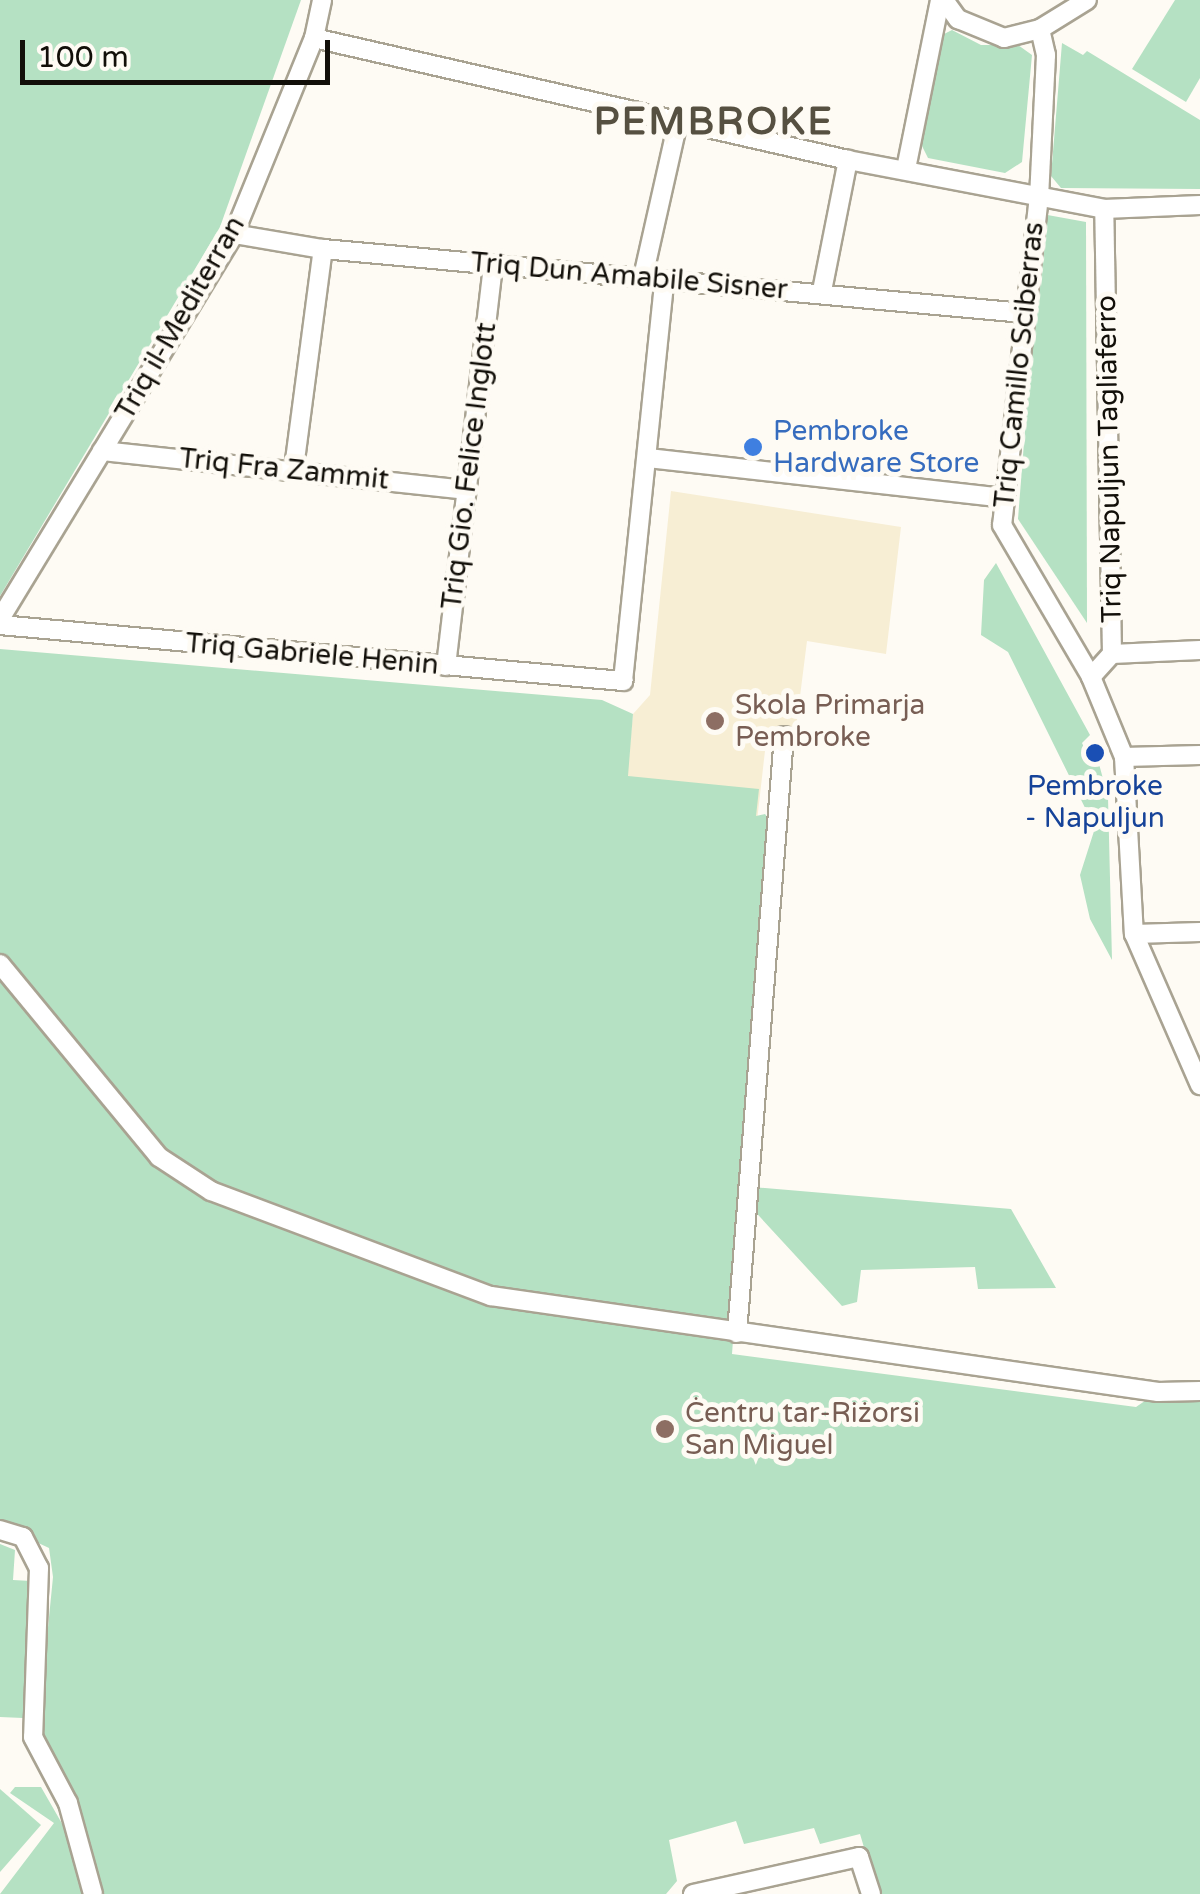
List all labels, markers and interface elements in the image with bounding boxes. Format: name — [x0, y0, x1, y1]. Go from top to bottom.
scale bar — [25, 20, 335, 82]
text: 100 m — [37, 39, 129, 76]
district label: PEMBROKE — [594, 100, 834, 146]
street label: Triq il-Mediterran — [108, 210, 252, 426]
street label: Triq Camillo Sciberras — [987, 220, 1051, 510]
street label: Triq Dun Amabile Sisner — [469, 245, 789, 307]
street label: Triq Napuljun Tagliaferro — [1089, 295, 1129, 623]
street label: Triq Gio. Felice Inglott — [435, 321, 503, 611]
place label: Pembroke Hardware Store — [773, 414, 979, 480]
marker: Pembroke Hardware Store — [742, 436, 764, 458]
street label: Triq Fra Zammit — [177, 441, 391, 497]
street label: Triq Gabriele Henin — [184, 626, 440, 682]
place label: Skola Primarja Pembroke — [735, 688, 925, 754]
marker: Skola Primarja Pembroke — [704, 710, 726, 732]
marker: Pembroke - Napuljun — [1084, 742, 1106, 764]
place label: Pembroke - Napuljun — [1025, 769, 1165, 835]
place label: Ċentru tar-Riżorsi San Miguel — [685, 1396, 920, 1462]
marker: Ċentru tar-Riżorsi San Miguel — [654, 1418, 676, 1440]

